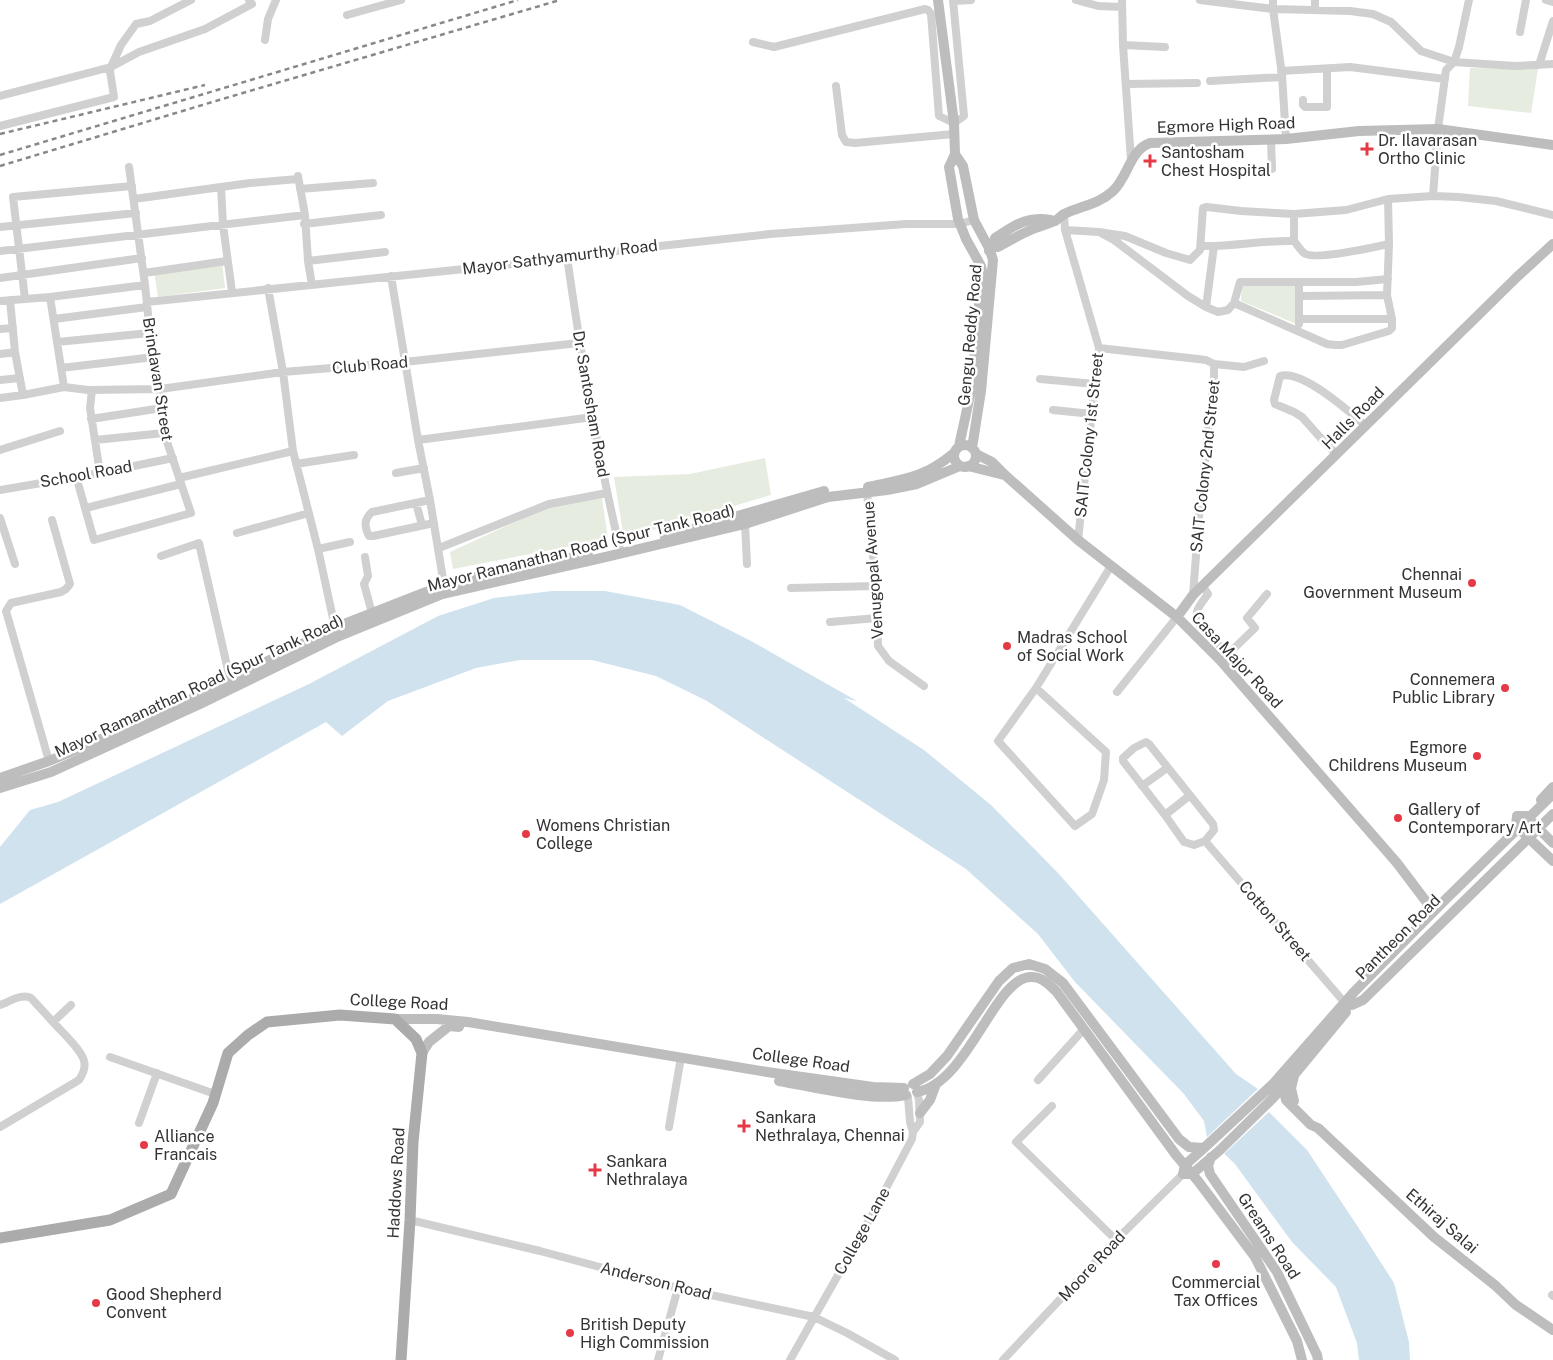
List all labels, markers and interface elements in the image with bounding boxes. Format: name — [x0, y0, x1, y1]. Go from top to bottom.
street label: Egmore High Road — [1156, 113, 1296, 137]
place label: Dr. Ilavarasan Ortho Clinic — [1378, 131, 1477, 168]
marker: Dr. Ilavarasan Ortho Clinic — [1360, 142, 1374, 156]
place label: Santosham Chest Hospital — [1161, 143, 1271, 180]
marker: Santosham Chest Hospital — [1143, 154, 1157, 168]
street label: Mayor Sathyamurthy Road — [461, 236, 659, 278]
street label: Gengu Reddy Road — [954, 263, 986, 407]
street label: Brindavan Street — [139, 316, 177, 442]
street label: Dr. Santosham Road — [569, 329, 613, 479]
street label: Club Road — [331, 352, 409, 378]
street label: SAIT Colony 1st Street — [1071, 352, 1107, 518]
street label: SAIT Colony 2nd Street — [1186, 379, 1224, 553]
street label: Halls Road — [1318, 383, 1388, 453]
street label: School Road — [38, 457, 134, 491]
street label: Venugopal Avenue — [859, 500, 887, 640]
street label: Mayor Ramanathan Road (Spur Tank Road) — [425, 501, 737, 595]
place label: Chennai Government Museum — [1303, 565, 1462, 602]
marker: Chennai Government Museum — [1466, 577, 1478, 589]
street label: Casa Major Road — [1188, 608, 1286, 712]
street label: Mayor Ramanathan Road (Spur Tank Road) — [52, 611, 346, 761]
place label: Madras School of Social Work — [1017, 628, 1128, 665]
marker: Madras School of Social Work — [1001, 640, 1013, 652]
place label: Connemera Public Library — [1392, 670, 1495, 707]
marker: Connemera Public Library — [1499, 682, 1511, 694]
place label: Egmore Childrens Museum — [1329, 738, 1467, 775]
marker: Egmore Childrens Museum — [1471, 750, 1483, 762]
place label: Gallery of Contemporary Art — [1408, 800, 1542, 837]
marker: Gallery of Contemporary Art — [1392, 812, 1404, 824]
place label: Womens Christian College — [536, 816, 670, 853]
marker: Womens Christian College — [520, 828, 532, 840]
street label: Cotton Street — [1235, 877, 1315, 965]
street label: Pantheon Road — [1352, 891, 1444, 983]
street label: College Road — [349, 990, 449, 1014]
street label: College Road — [751, 1044, 851, 1076]
place label: Sankara Nethralaya, Chennai — [755, 1108, 905, 1145]
marker: Sankara Nethralaya, Chennai — [737, 1119, 751, 1133]
place label: Alliance Francais — [154, 1127, 217, 1164]
street label: Haddows Road — [384, 1127, 408, 1239]
marker: Alliance Francais — [138, 1139, 150, 1151]
place label: Sankara Nethralaya — [606, 1152, 687, 1189]
marker: Sankara Nethralaya — [588, 1163, 602, 1177]
street label: College Lane — [830, 1184, 894, 1278]
street label: Ethiraj Salai — [1402, 1185, 1482, 1257]
street label: Greams Road — [1234, 1189, 1304, 1283]
street label: Moore Road — [1055, 1227, 1129, 1305]
street label: Anderson Road — [599, 1258, 713, 1304]
marker: Commercial Tax Offices — [1210, 1258, 1222, 1270]
place label: Commercial Tax Offices — [1171, 1273, 1261, 1310]
place label: Good Shepherd Convent — [106, 1285, 222, 1322]
marker: Good Shepherd Convent — [90, 1297, 102, 1309]
place label: British Deputy High Commission — [580, 1315, 709, 1352]
marker: British Deputy High Commission — [564, 1327, 576, 1339]

